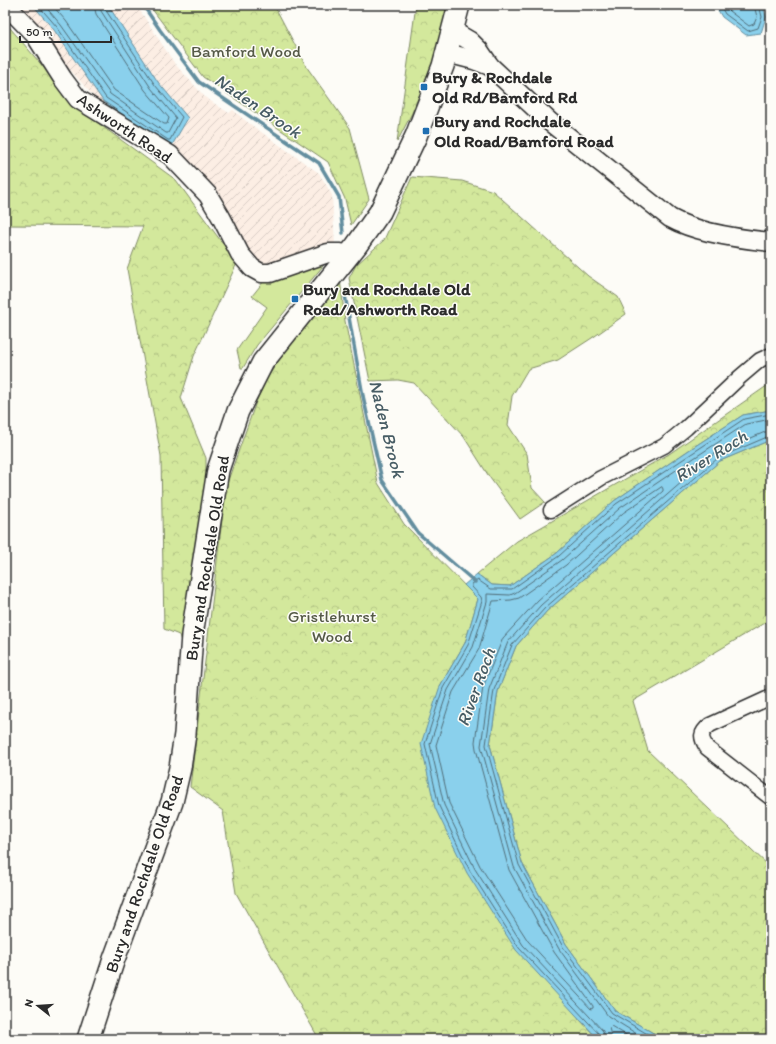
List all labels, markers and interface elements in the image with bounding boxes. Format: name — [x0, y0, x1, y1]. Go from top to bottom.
scale bar — [20, 18, 111, 44]
text: 50 m — [26, 25, 52, 39]
park label: Bamford Wood — [191, 41, 301, 61]
place label: Bury & Rochdale Old Rd/Bamford Rd — [432, 67, 578, 107]
water label: Naden Brook — [210, 69, 307, 144]
marker: Bury & Rochdale Old Rd/Bamford Rd — [419, 82, 429, 92]
street label: Ashworth Road — [74, 89, 177, 168]
place label: Bury and Rochdale Old Road/Bamford Road — [434, 111, 615, 151]
marker: Bury and Rochdale Old Road/Bamford Road — [421, 126, 431, 136]
place label: Bury and Rochdale Old Road/Ashworth Road — [303, 279, 471, 319]
marker: Bury and Rochdale Old Road/Ashworth Road — [290, 294, 300, 304]
water label: Naden Brook — [364, 378, 410, 482]
water label: River Roch — [671, 425, 752, 487]
street label: Bury and Rochdale Old Road — [181, 454, 233, 662]
park label: Gristlehurst Wood — [288, 606, 377, 646]
water label: River Roch — [452, 645, 500, 729]
street label: Bury and Rochdale Old Road — [101, 773, 187, 975]
north arrow — [18, 986, 58, 1026]
text: N — [22, 998, 36, 1009]

